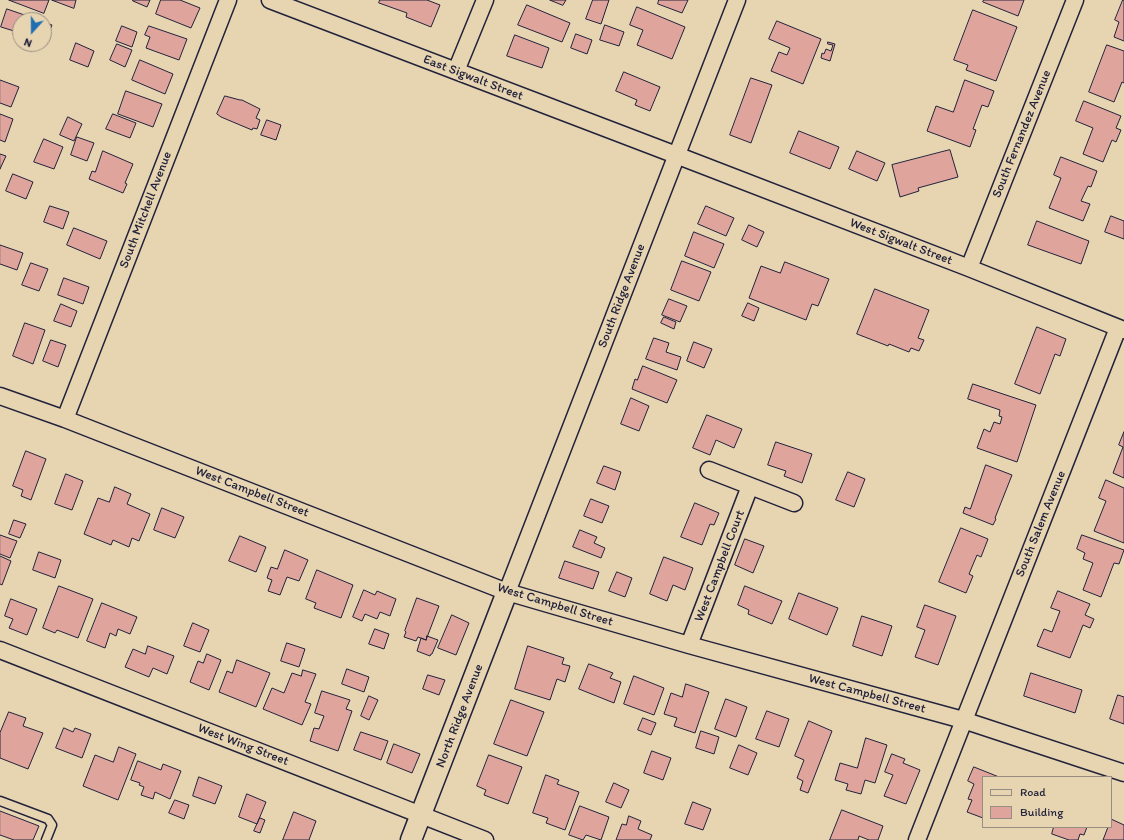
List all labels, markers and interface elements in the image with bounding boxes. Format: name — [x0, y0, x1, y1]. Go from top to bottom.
north arrow — [12, 12, 52, 52]
text: N — [22, 35, 34, 50]
street label: East Sigwalt Street — [421, 52, 525, 104]
street label: South Fernandez Avenue — [989, 68, 1055, 200]
street label: South Mitchell Avenue — [117, 149, 175, 271]
street label: West Sigwalt Street — [847, 215, 955, 269]
street label: South Ridge Avenue — [595, 242, 649, 350]
street label: West Campbell Street — [193, 463, 311, 521]
street label: South Salem Avenue — [1013, 468, 1069, 580]
street label: West Campbell Court — [692, 508, 748, 624]
street label: West Campbell Street — [495, 580, 615, 630]
street label: North Ridge Avenue — [433, 662, 487, 770]
street label: West Campbell Street — [807, 671, 927, 717]
street label: West Wing Street — [195, 720, 291, 770]
legend — [982, 776, 1112, 828]
text: Road — [1020, 785, 1046, 799]
text: Building — [1020, 805, 1063, 819]

